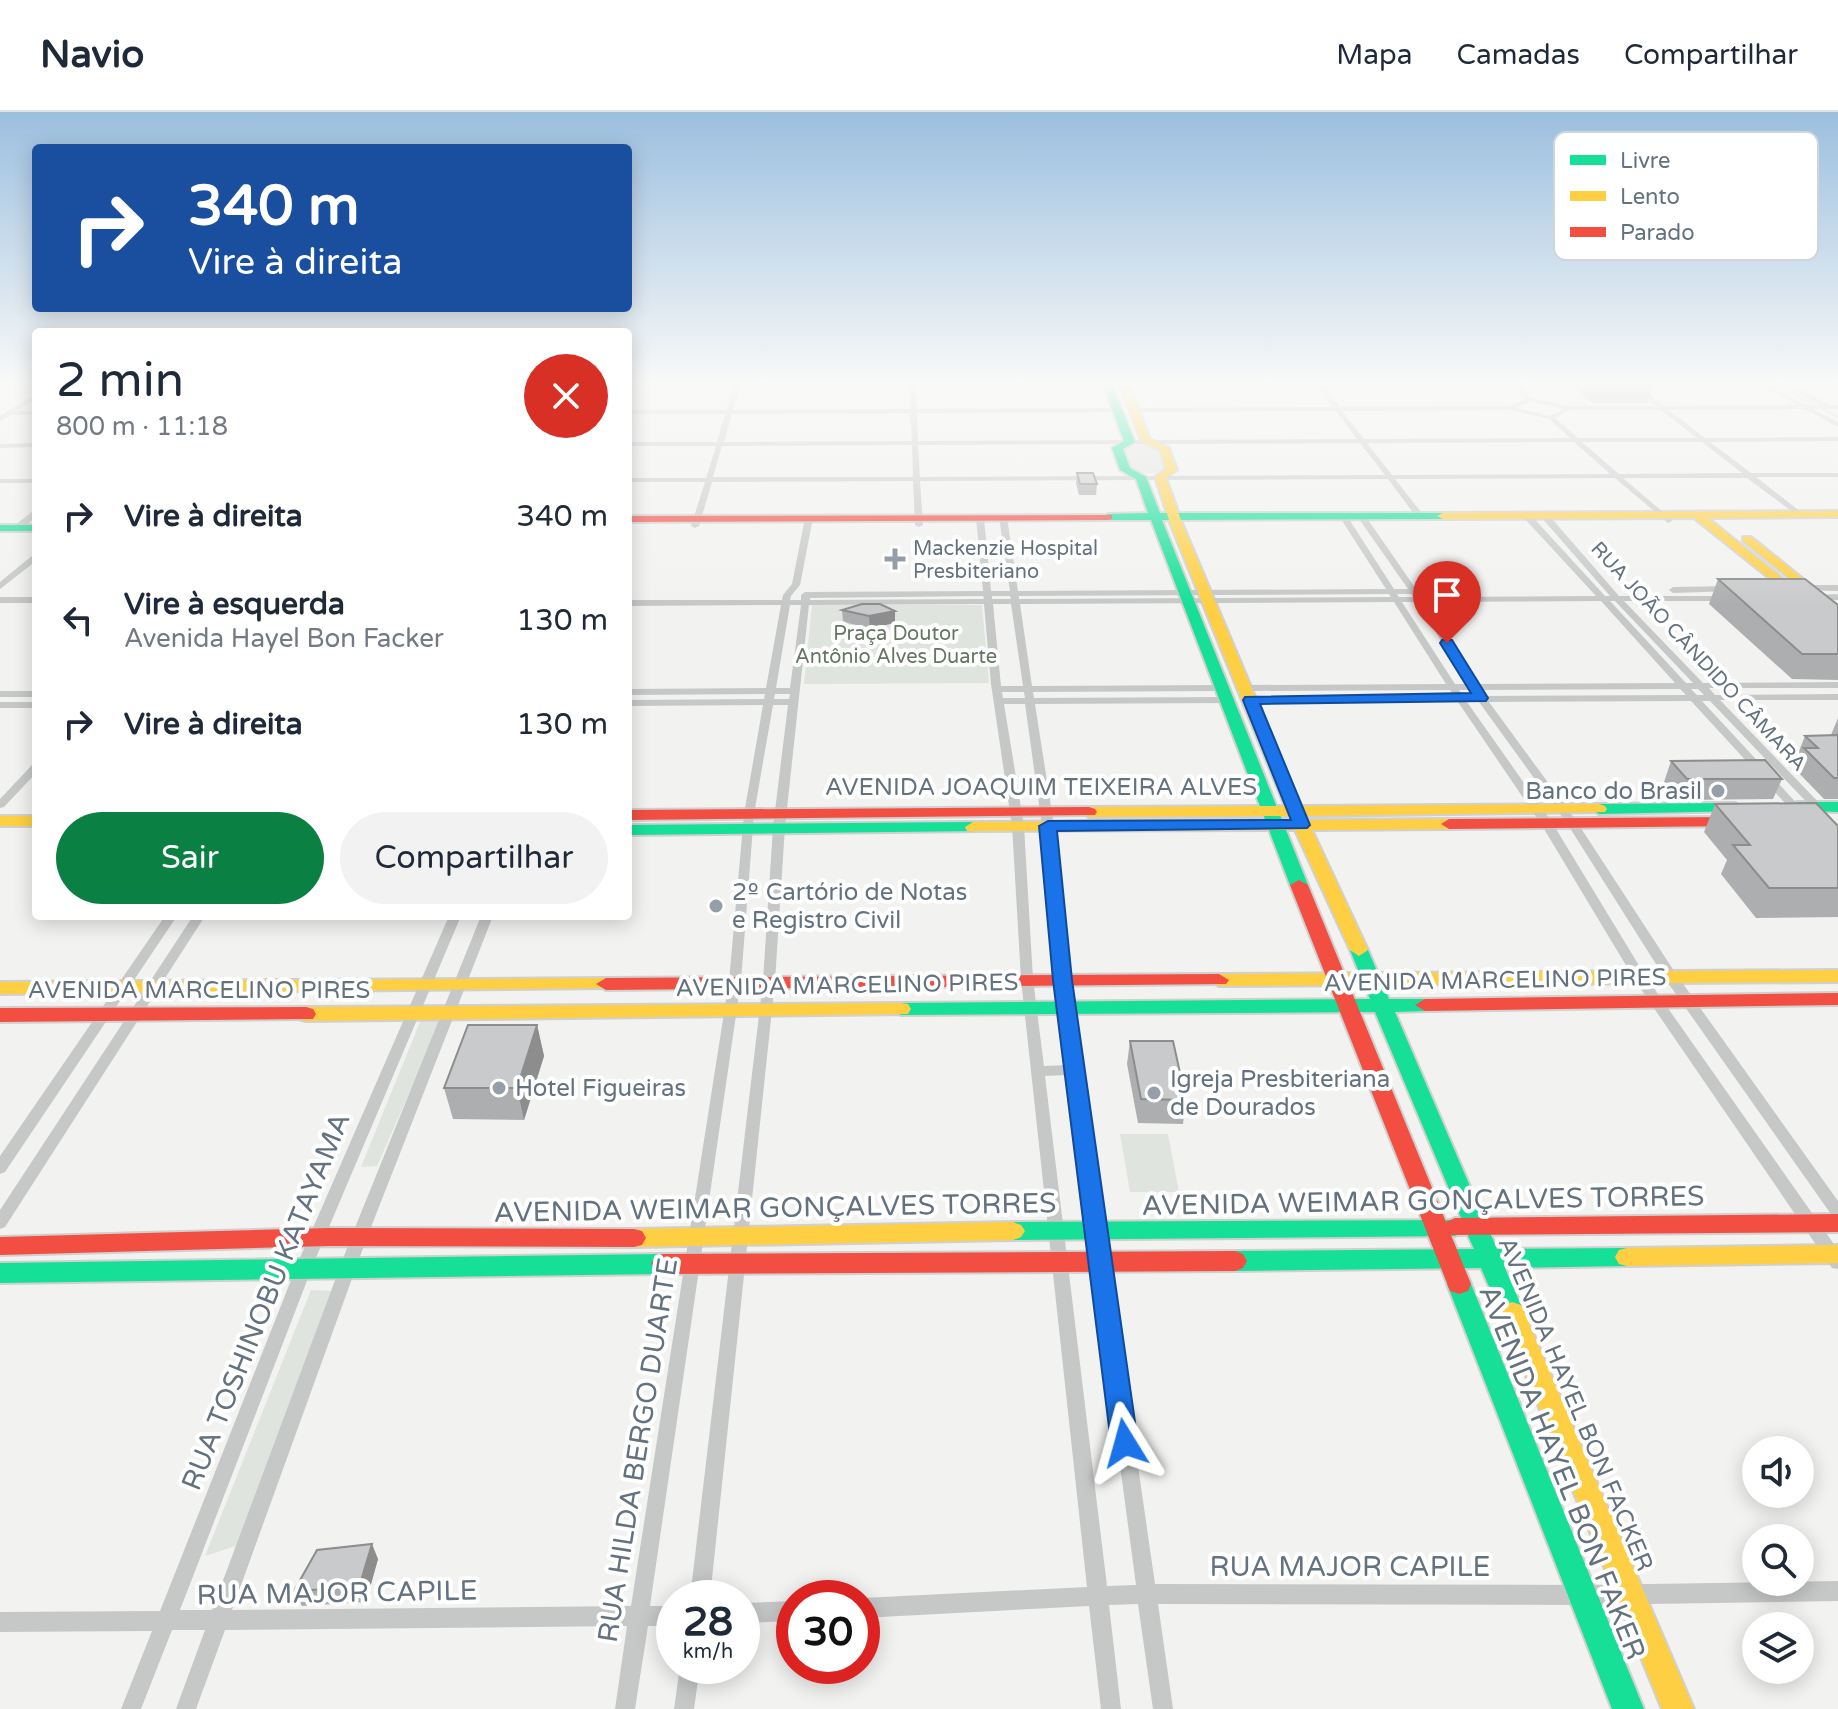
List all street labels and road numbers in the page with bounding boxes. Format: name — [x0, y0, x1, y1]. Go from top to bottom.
street label: RUA JOÃO CÂNDIDO CÂMARA — [1586, 536, 1812, 776]
street label: AVENIDA JOAQUIM TEIXEIRA ALVES — [825, 773, 1257, 802]
street label: AVENIDA MARCELINO PIRES — [1323, 963, 1667, 998]
street label: AVENIDA MARCELINO PIRES — [675, 968, 1019, 1003]
street label: AVENIDA MARCELINO PIRES — [28, 976, 370, 1005]
street label: RUA TOSHINOBU KATAYAMA — [174, 1108, 357, 1495]
street label: AVENIDA WEIMAR GONÇALVES TORRES — [1141, 1179, 1705, 1223]
street label: AVENIDA WEIMAR GONÇALVES TORRES — [493, 1186, 1057, 1230]
street label: AVENIDA HAYEL BON FACKER — [1492, 1233, 1659, 1575]
street label: RUA HILDA BERGO DUARTE — [591, 1256, 685, 1645]
street label: AVENIDA HAYEL BON FAKER — [1471, 1280, 1653, 1664]
street label: RUA MAJOR CAPILE — [1210, 1550, 1490, 1584]
street label: RUA MAJOR CAPILE — [196, 1574, 478, 1612]

